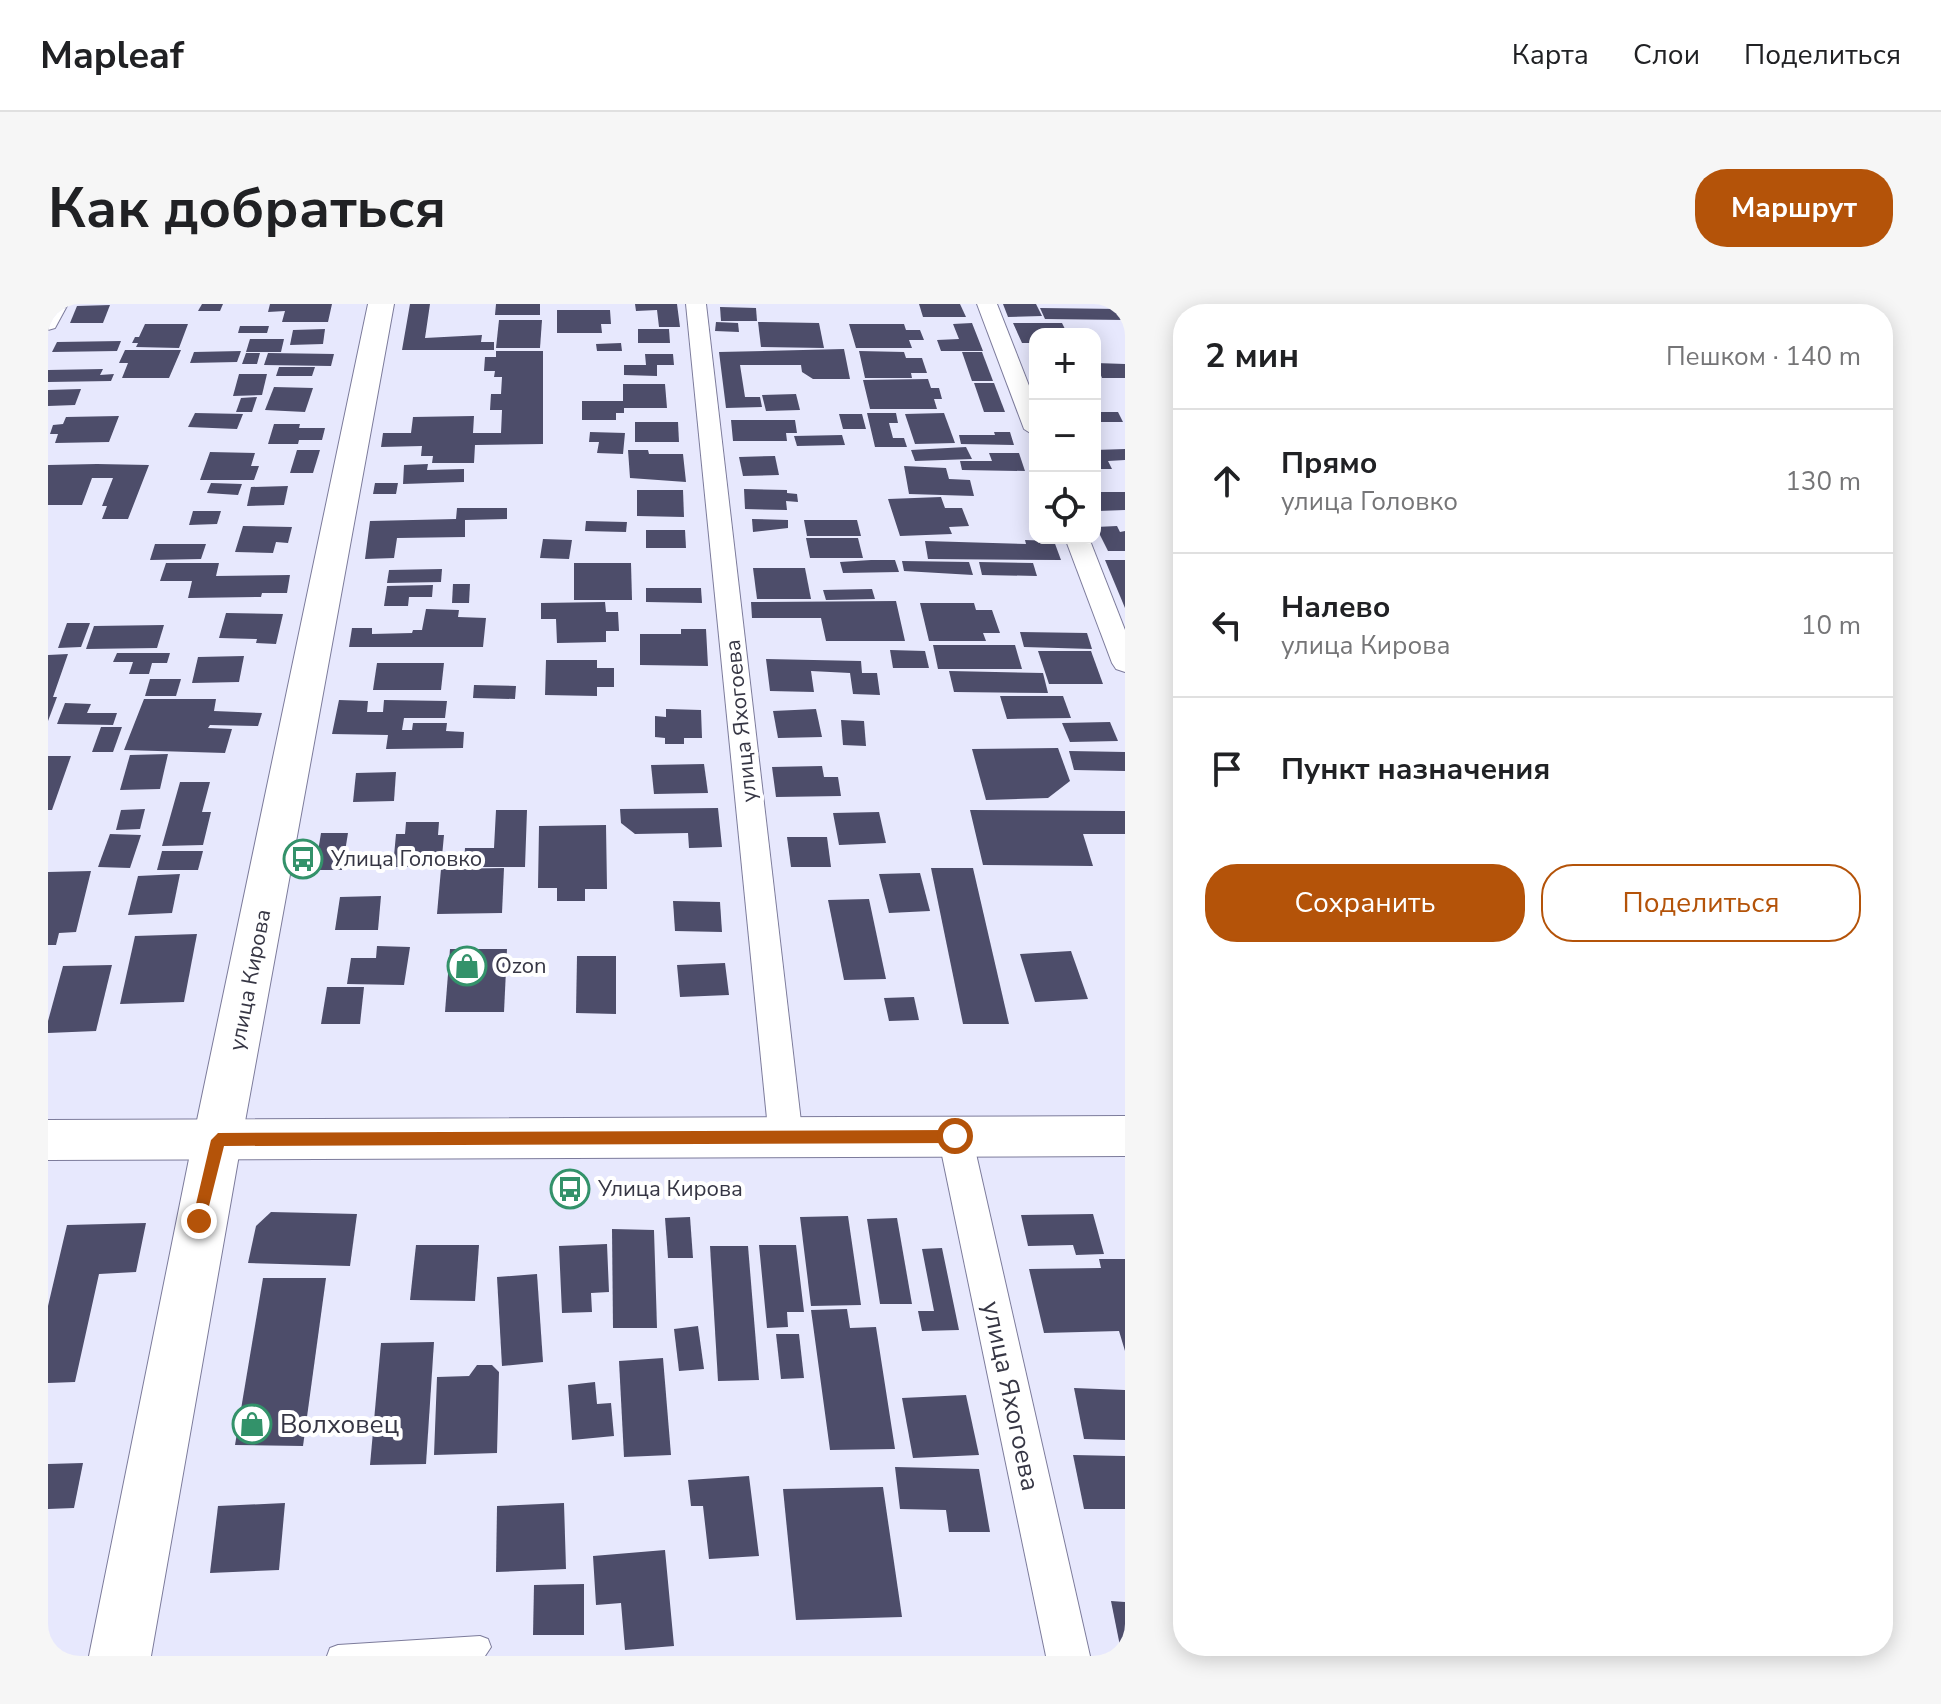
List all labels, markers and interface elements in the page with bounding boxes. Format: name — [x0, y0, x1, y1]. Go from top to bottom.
text: Mapleaf — [40, 30, 184, 81]
text: Карта — [1512, 36, 1589, 74]
text: Слои — [1633, 36, 1700, 74]
text: Поделиться — [1744, 36, 1901, 74]
button: Маршрут — [1695, 169, 1893, 247]
text: Как добраться — [48, 170, 446, 247]
map controls — [1029, 328, 1101, 544]
button: + — [1029, 328, 1101, 400]
text: 2 мин — [1205, 333, 1299, 379]
text: Пешком · 140 m — [1666, 339, 1861, 374]
button: − — [1029, 400, 1101, 472]
text: Прямо — [1281, 443, 1378, 484]
icon: ahead — [1205, 459, 1249, 503]
text: 130 m — [1785, 464, 1861, 499]
button: locate — [1029, 472, 1101, 544]
text: улица Головко — [1281, 484, 1458, 519]
text: Налево — [1281, 587, 1390, 628]
icon: left — [1205, 603, 1249, 647]
text: 10 m — [1801, 608, 1861, 643]
text: улица Кирова — [1281, 628, 1450, 663]
street label: улица Яхогоева — [718, 638, 764, 804]
icon: arrive — [1205, 747, 1249, 791]
text: Пункт назначения — [1281, 749, 1550, 790]
bus stop icon: Улица Головко — [282, 838, 324, 880]
place label: Улица Головко — [330, 844, 482, 874]
button: Сохранить — [1205, 864, 1525, 942]
button: Поделиться — [1541, 864, 1861, 942]
street label: улица Кирова — [222, 907, 278, 1053]
shop icon: Ozon — [446, 945, 488, 987]
place label: Ozon — [495, 951, 547, 981]
route start — [937, 1118, 973, 1154]
bus stop icon: Улица Кирова — [549, 1168, 591, 1210]
place label: Улица Кирова — [597, 1174, 743, 1204]
route end — [181, 1203, 217, 1239]
street label: улица Яхогоева — [974, 1298, 1048, 1494]
shop icon: Волховец — [231, 1403, 273, 1445]
place label: Волховец — [280, 1407, 399, 1442]

